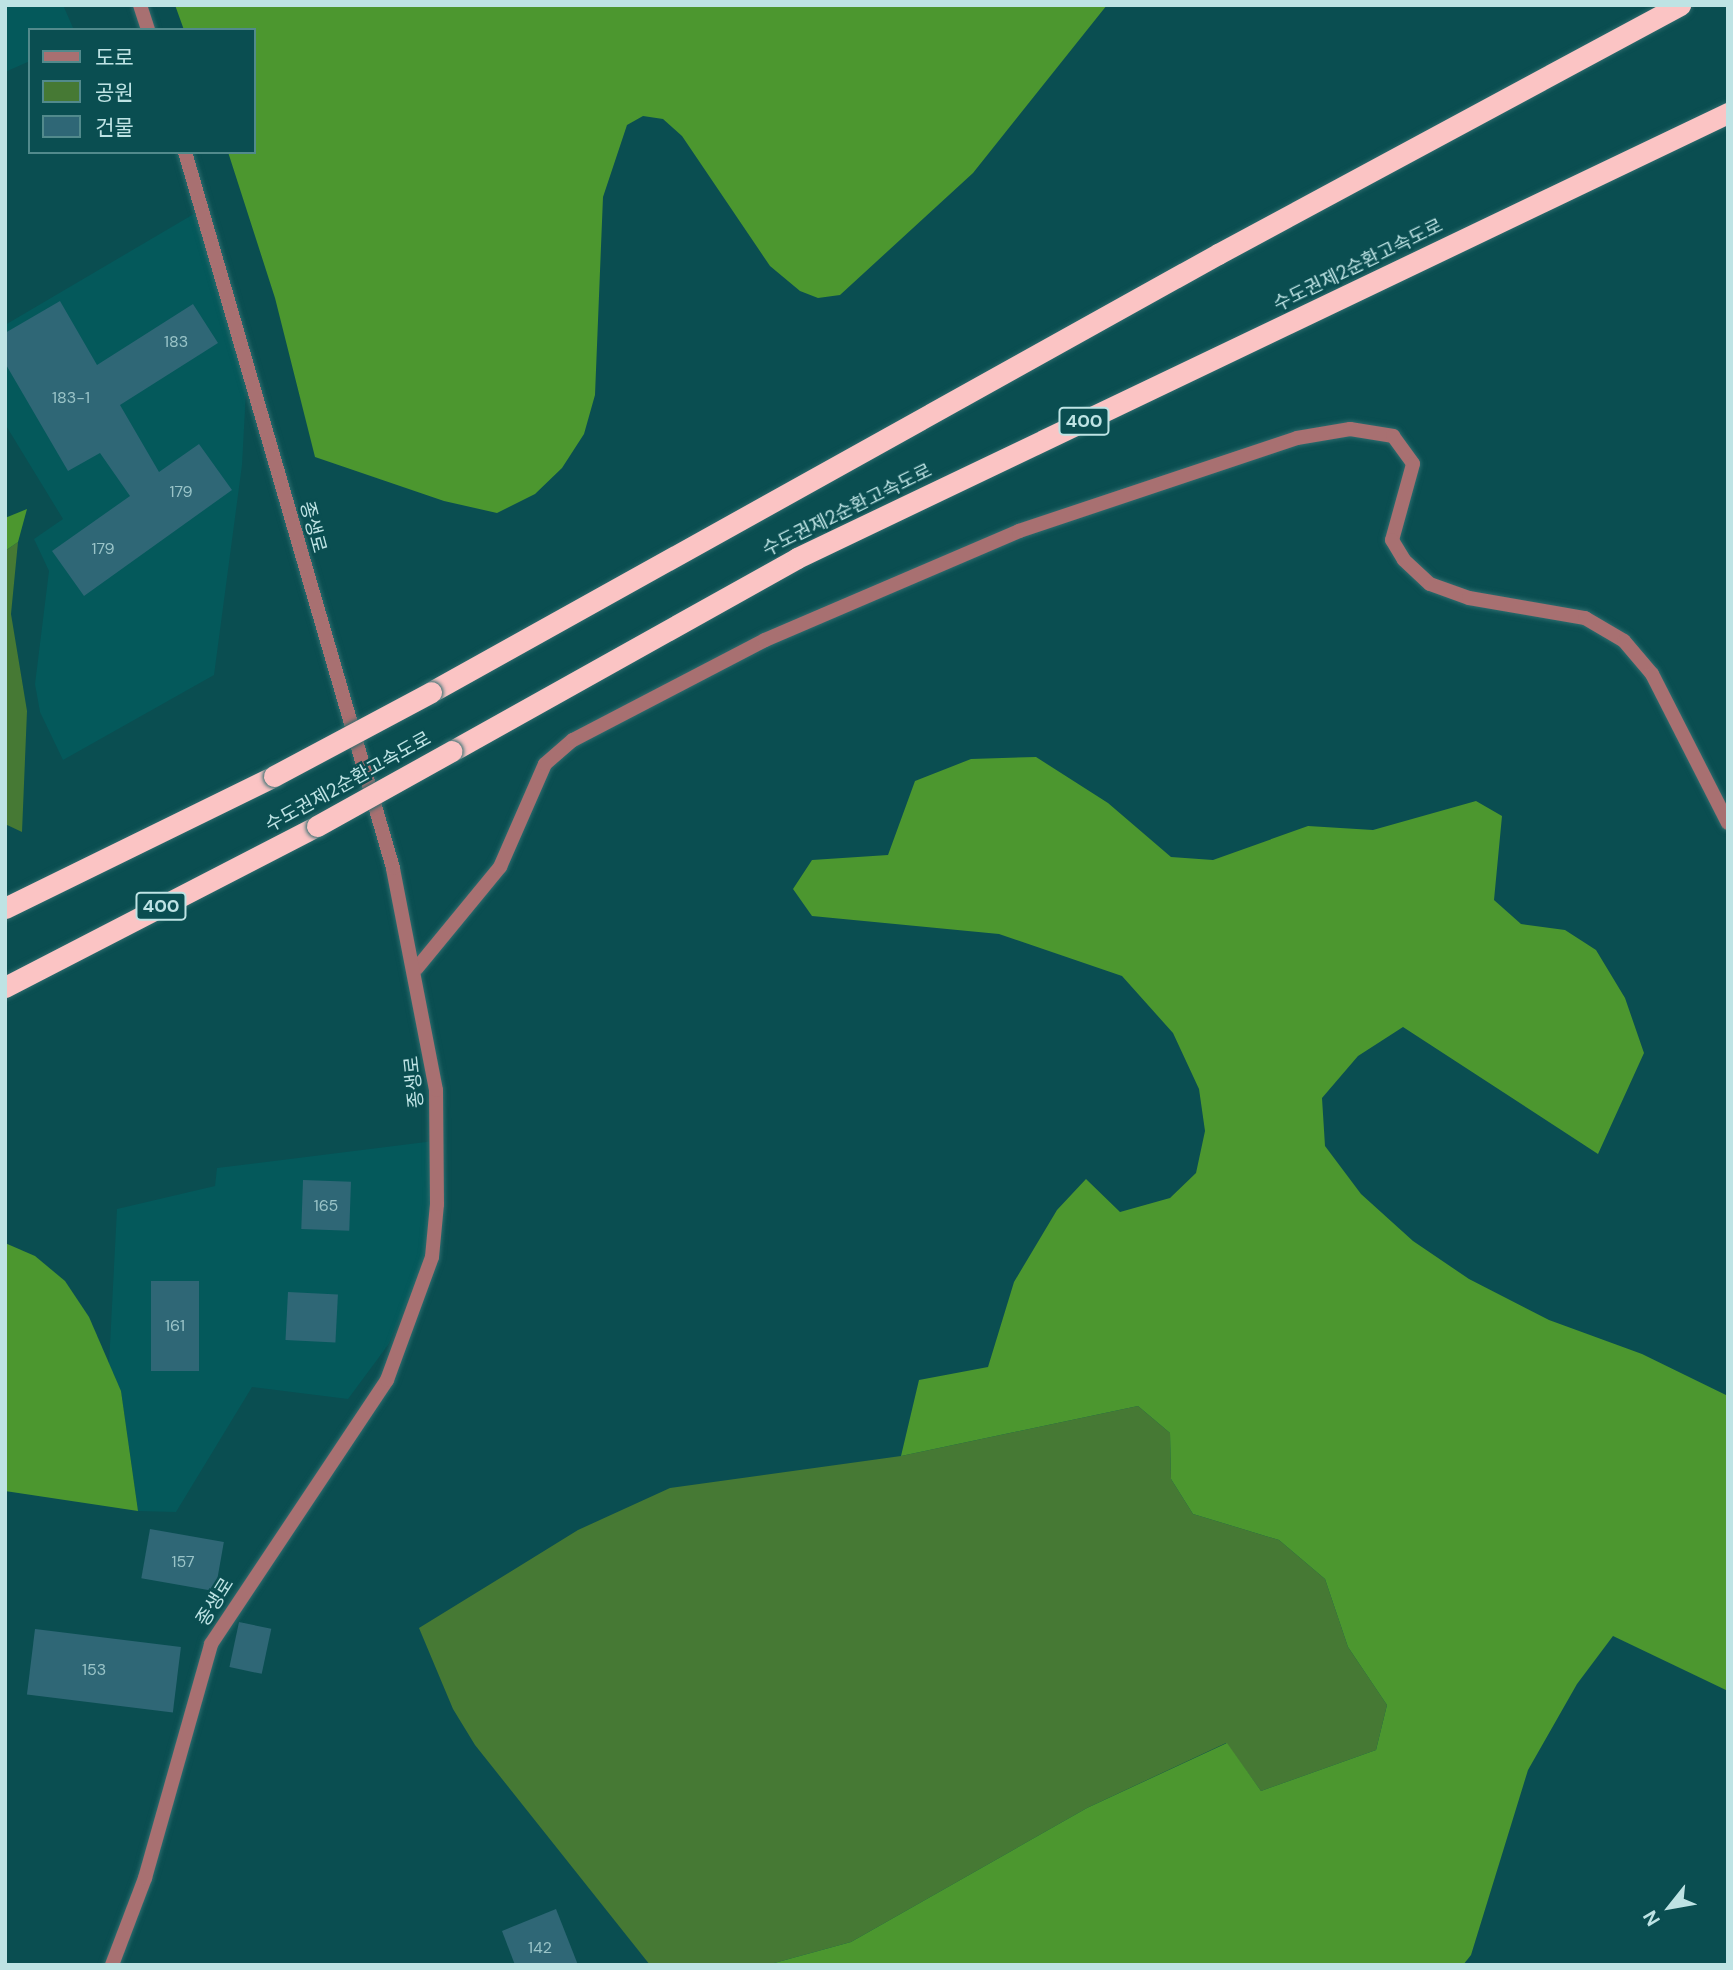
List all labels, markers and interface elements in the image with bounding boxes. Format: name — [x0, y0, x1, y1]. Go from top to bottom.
legend — [28, 28, 256, 154]
text: 도로 — [95, 44, 134, 72]
text: 공원 — [95, 79, 134, 107]
text: 건물 — [95, 114, 134, 142]
street label: 수도권제2순환고속도로 — [1270, 214, 1446, 316]
house number: 183 — [164, 332, 188, 352]
house number: 183-1 — [52, 388, 90, 408]
road number: 400 — [1058, 407, 1110, 436]
street label: 수도권제2순환고속도로 — [759, 459, 935, 561]
house number: 179 — [169, 482, 193, 502]
street label: 종생로 — [295, 499, 331, 555]
house number: 179 — [91, 539, 115, 559]
street label: 수도권제2순환고속도로 — [261, 727, 435, 837]
road number: 400 — [135, 891, 187, 920]
street label: 종생로 — [400, 1055, 428, 1109]
house number: 165 — [314, 1196, 338, 1216]
house number: 161 — [165, 1316, 185, 1336]
house number: 157 — [171, 1552, 195, 1572]
street label: 종생로 — [191, 1574, 239, 1630]
house number: 153 — [82, 1660, 106, 1680]
north arrow — [1635, 1872, 1705, 1942]
text: N — [1637, 1906, 1666, 1930]
house number: 142 — [528, 1938, 552, 1958]

